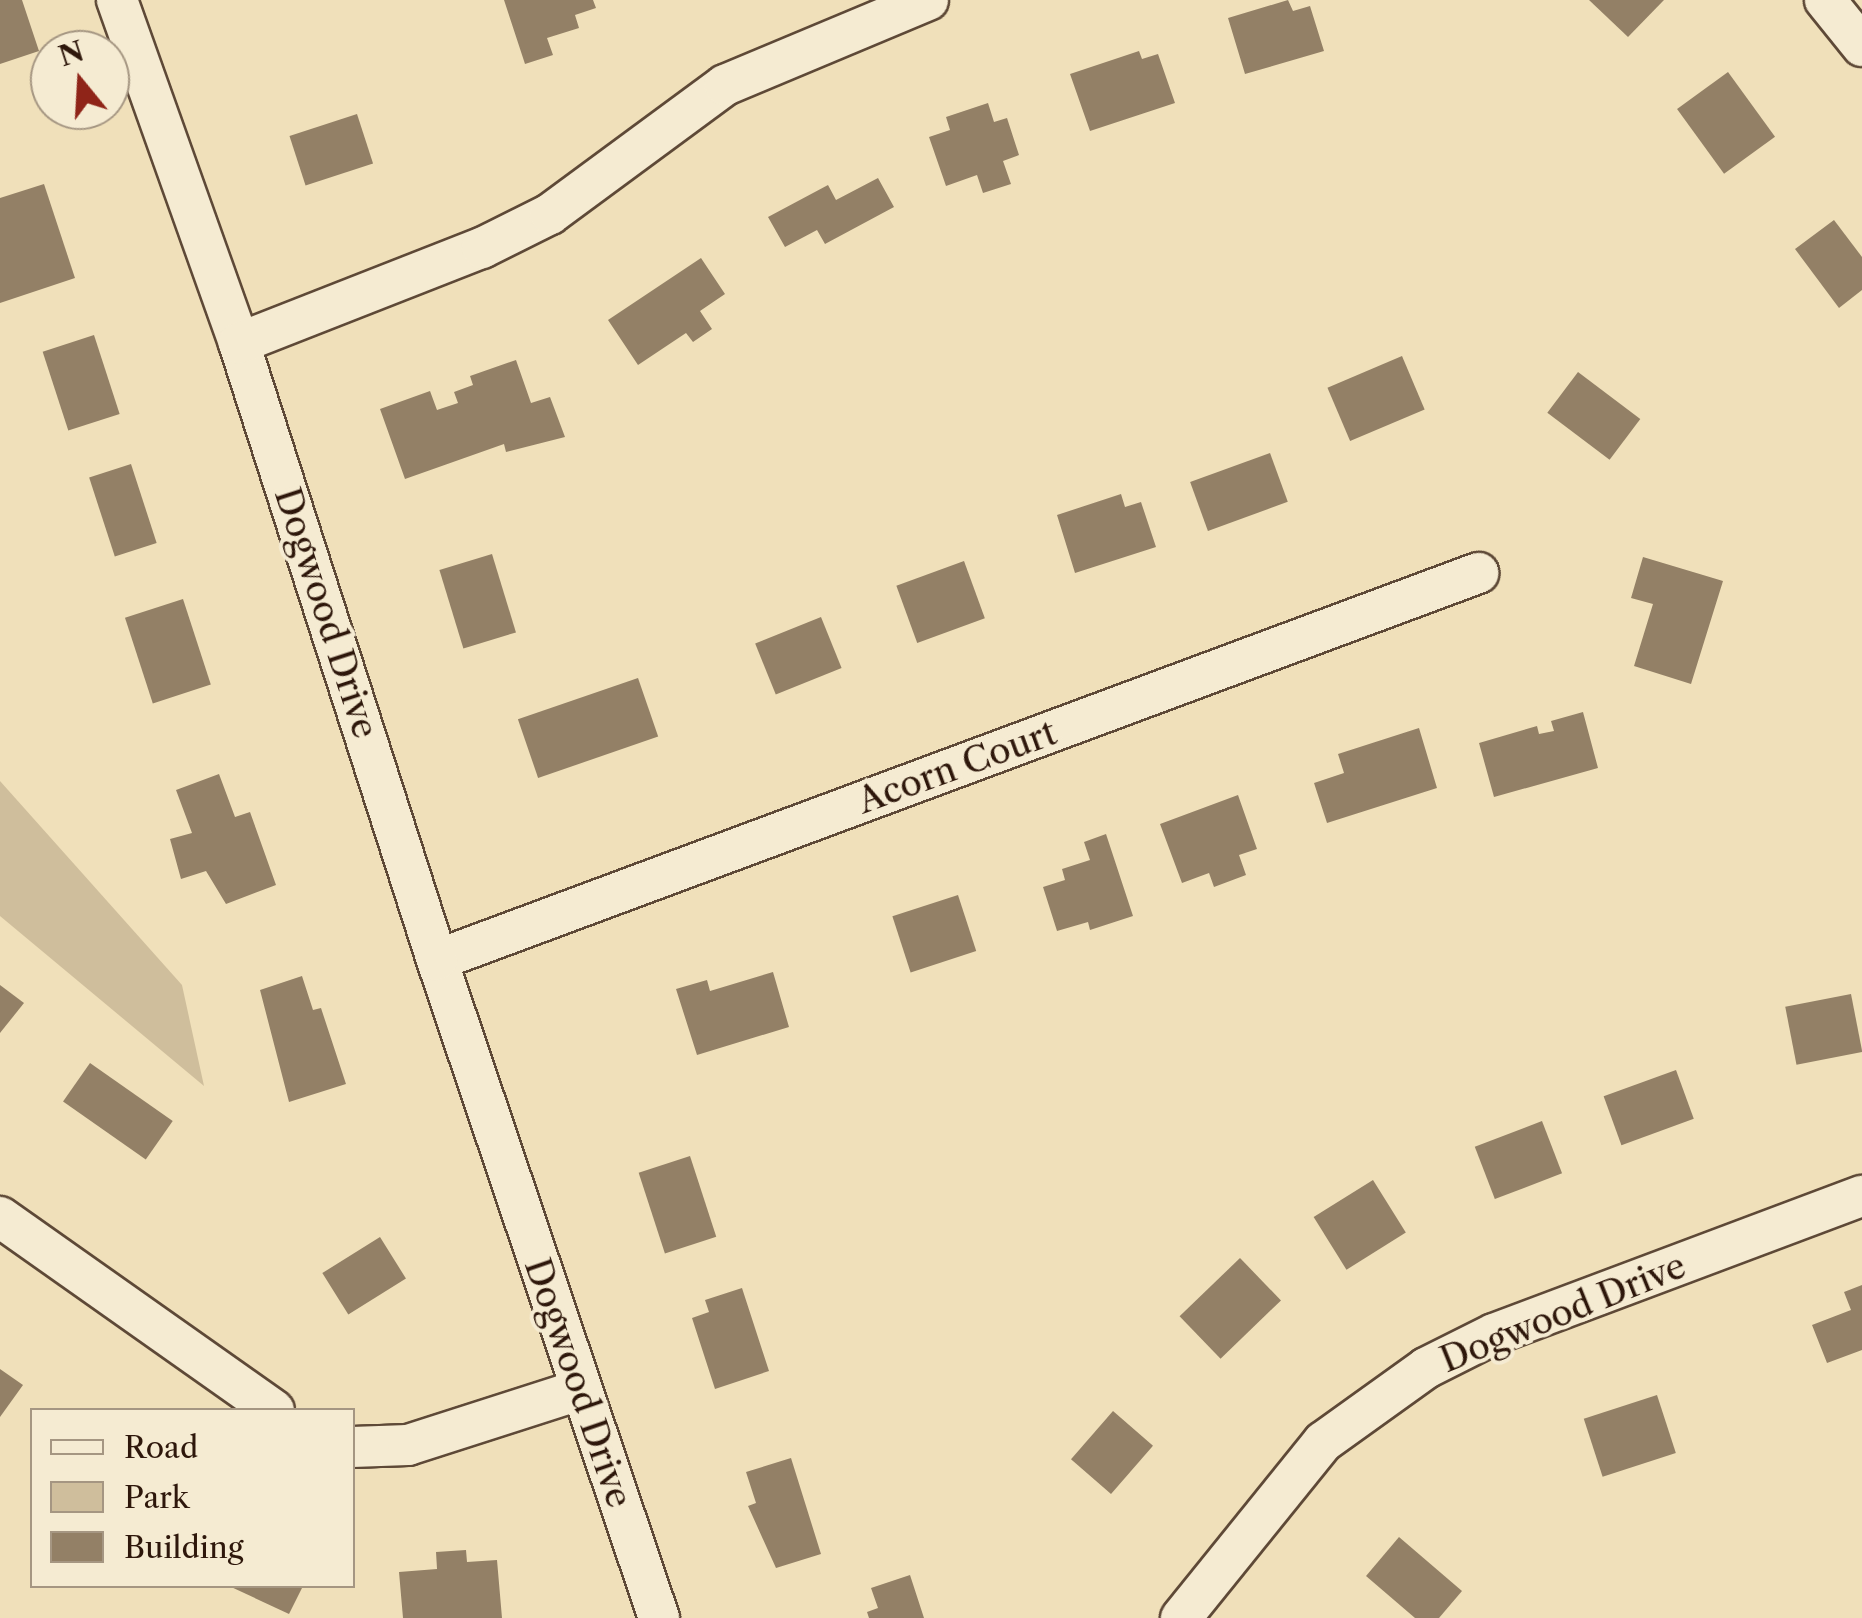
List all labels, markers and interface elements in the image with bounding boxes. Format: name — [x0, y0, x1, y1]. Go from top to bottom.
north arrow — [30, 30, 130, 130]
text: N — [55, 33, 88, 73]
street label: Dogwood Drive — [266, 482, 386, 744]
street label: Acorn Court — [852, 712, 1062, 822]
street label: Dogwood Drive — [1434, 1245, 1692, 1381]
street label: Dogwood Drive — [516, 1253, 640, 1513]
legend — [30, 1408, 355, 1588]
text: Road — [124, 1429, 198, 1466]
text: Park — [124, 1479, 189, 1516]
text: Building — [124, 1529, 244, 1566]

